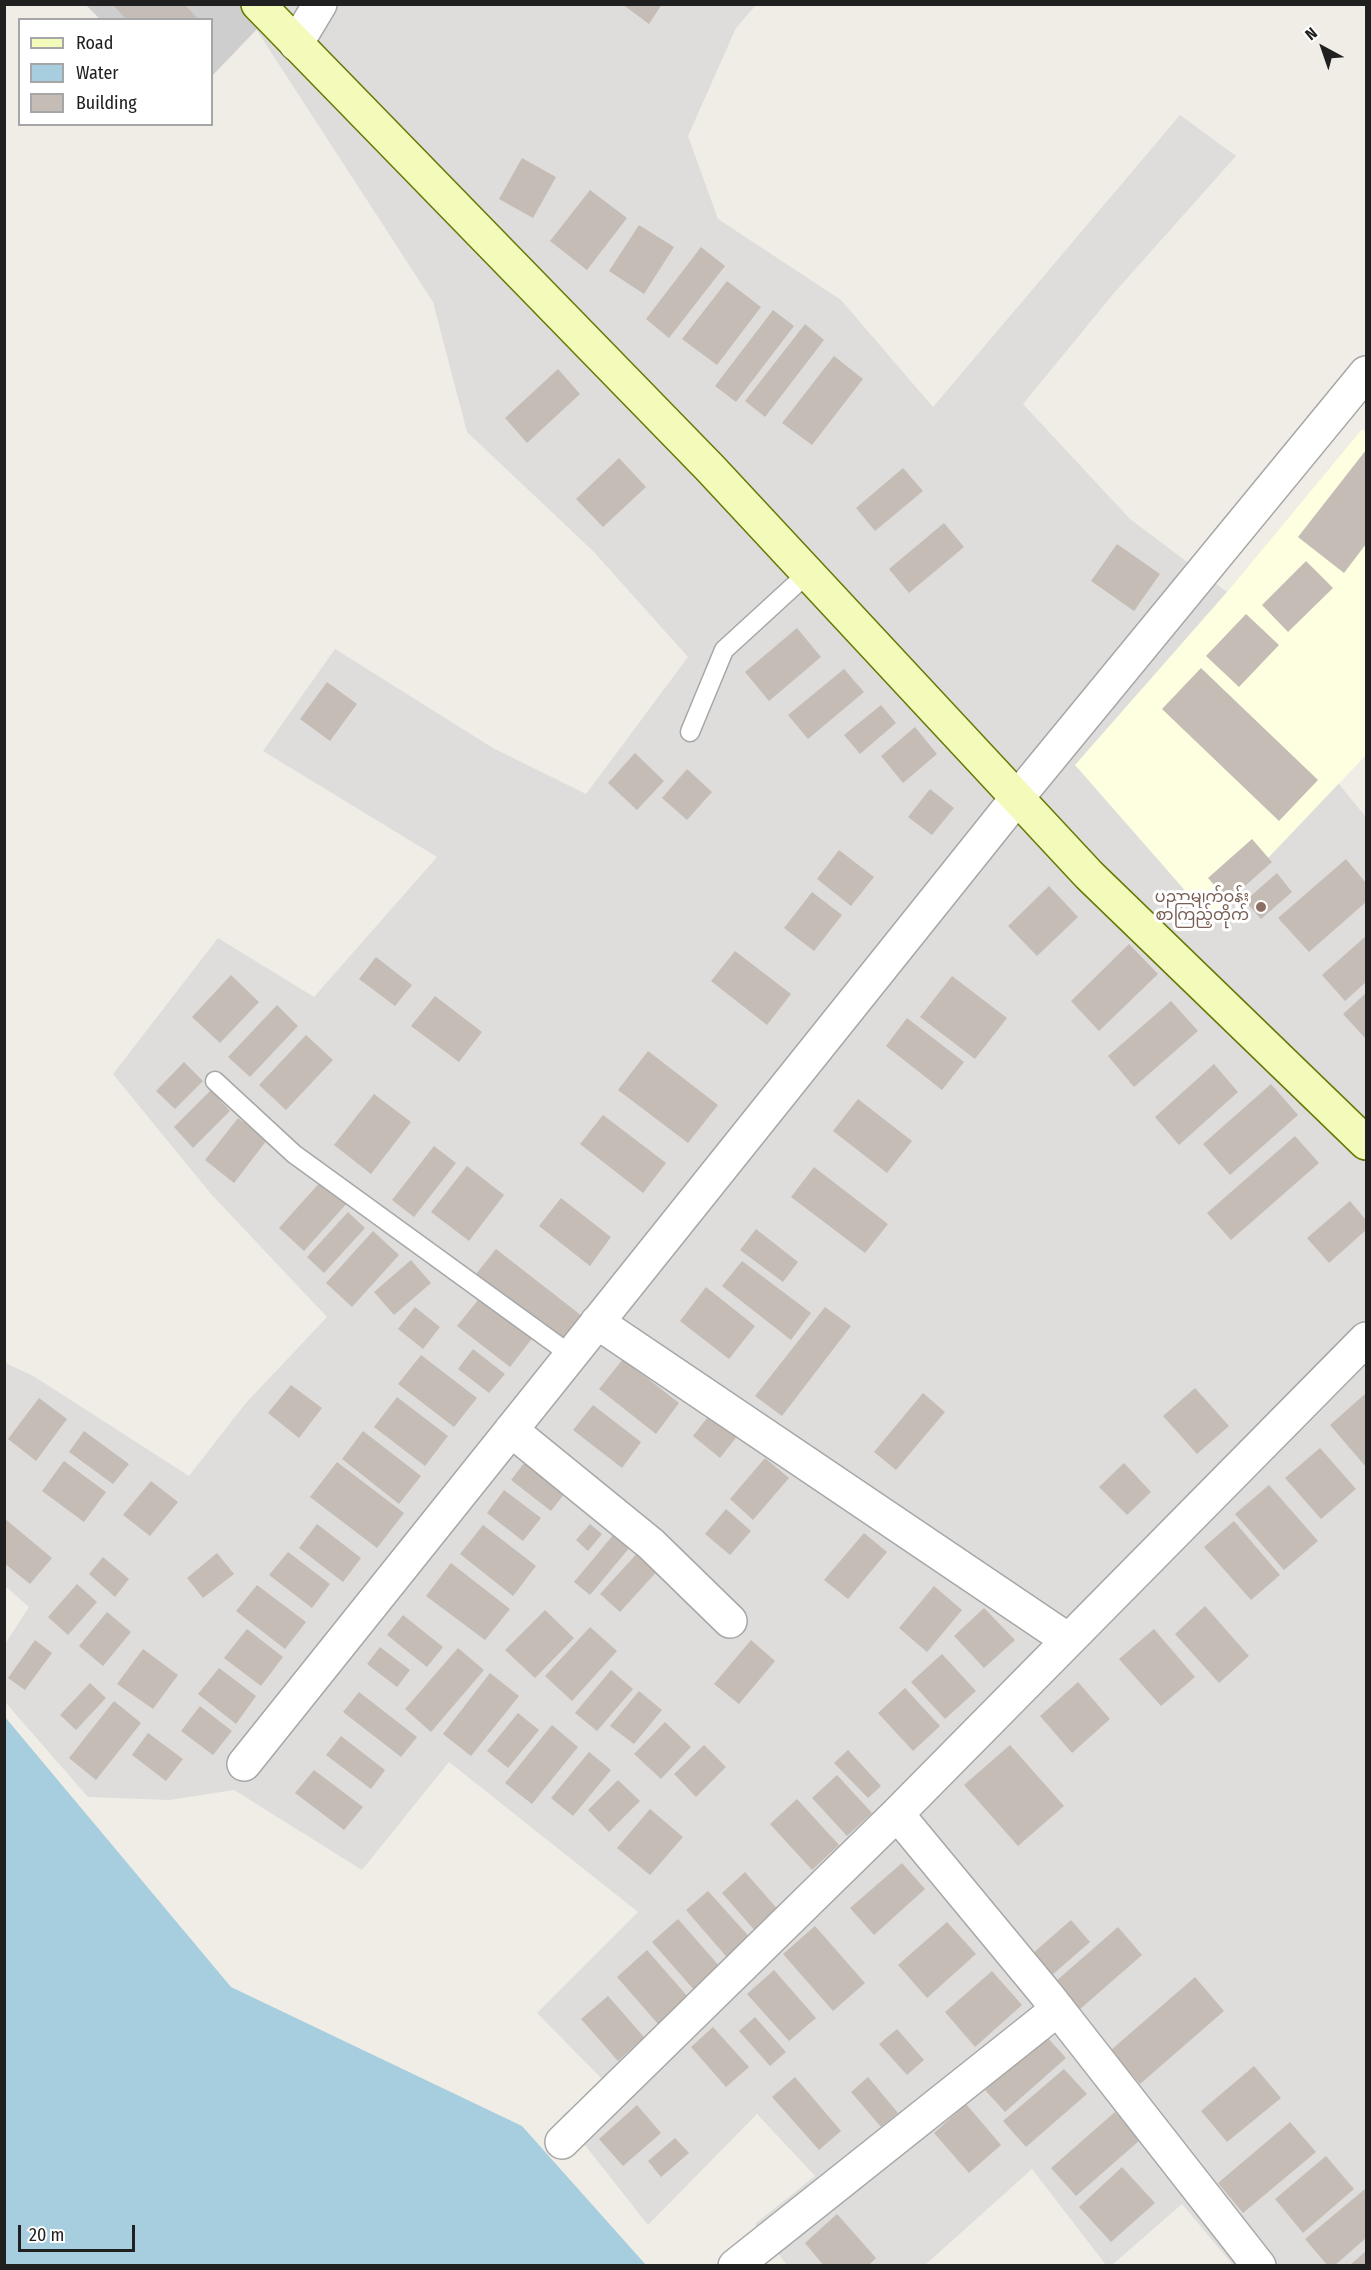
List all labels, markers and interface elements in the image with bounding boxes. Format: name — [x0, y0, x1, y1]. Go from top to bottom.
legend — [18, 18, 213, 126]
north arrow — [1293, 18, 1353, 78]
text: N — [1301, 23, 1321, 44]
text: Road — [76, 32, 113, 54]
text: Water — [76, 62, 119, 84]
text: Building — [76, 92, 137, 114]
place label: ပညာမျက်ဝန်း စာကြည့်တိုက် — [1155, 888, 1249, 926]
marker: ပညာမျက်ဝန်း စာကြည့်တိုက် — [1254, 900, 1268, 914]
scale bar — [21, 2213, 138, 2251]
text: 20 m — [29, 2224, 64, 2246]

